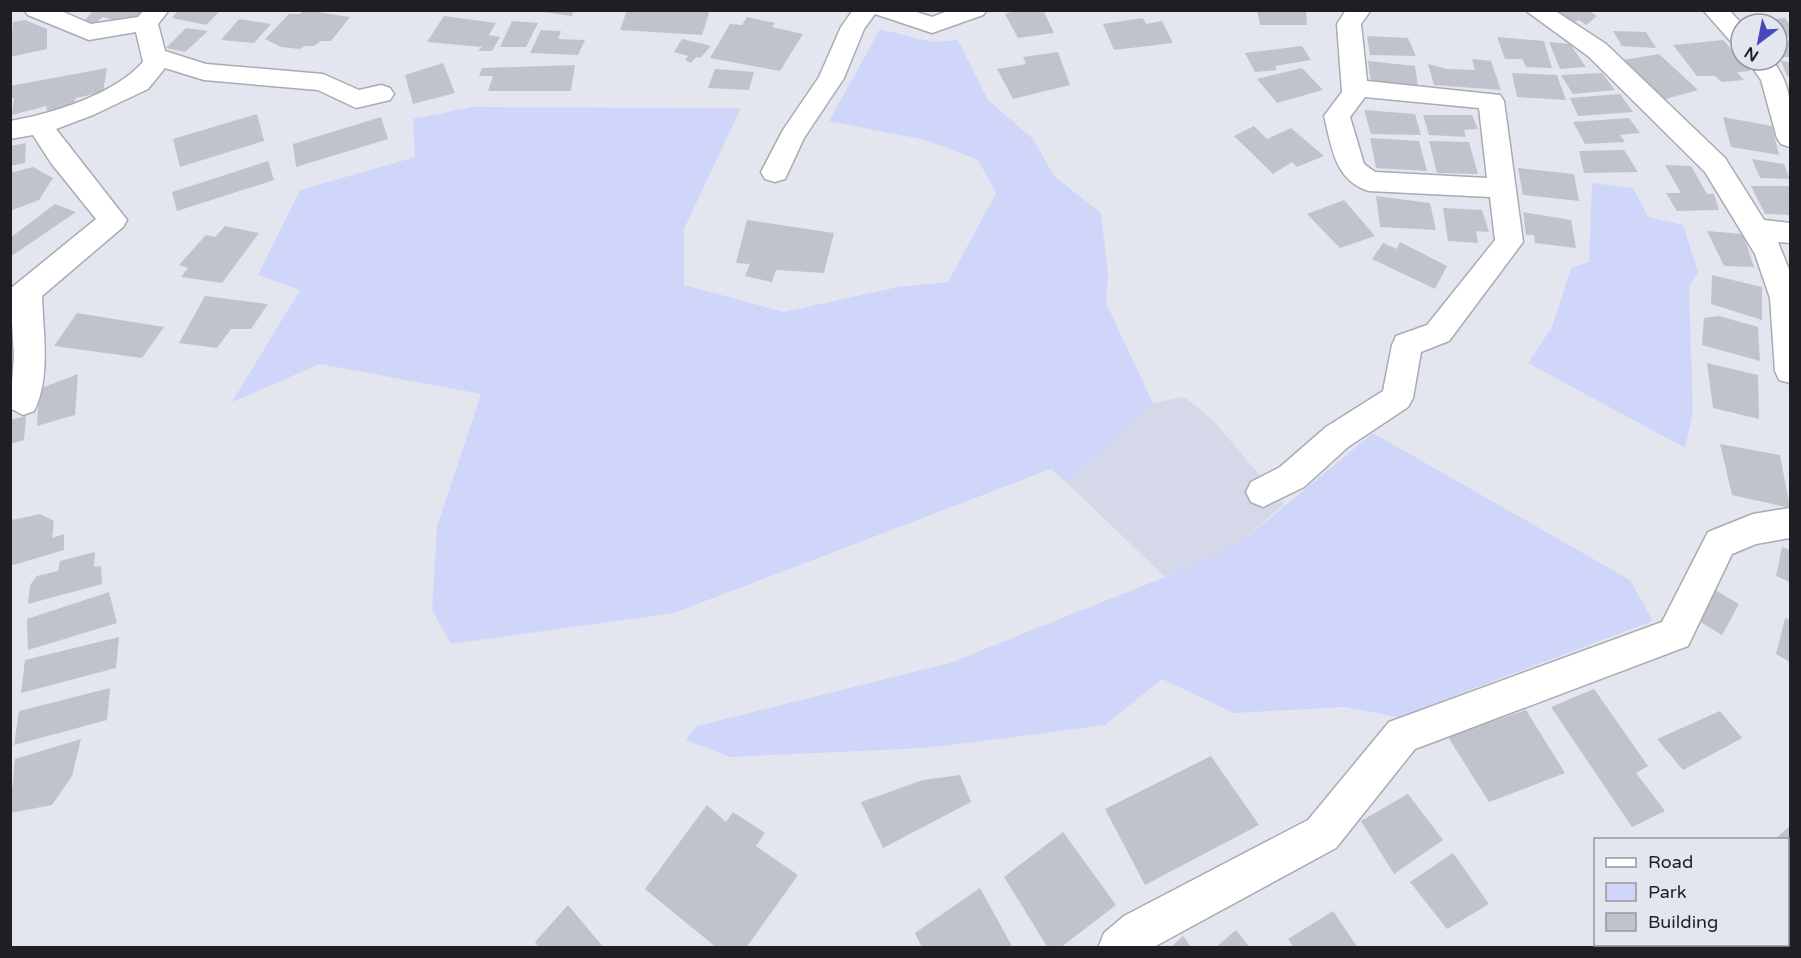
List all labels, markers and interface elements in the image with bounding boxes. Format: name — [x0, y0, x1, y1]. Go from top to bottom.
north arrow — [1729, 12, 1789, 72]
text: N — [1741, 42, 1762, 66]
legend — [1594, 838, 1789, 946]
text: Road — [1648, 851, 1693, 873]
text: Park — [1648, 881, 1687, 903]
text: Building — [1648, 911, 1718, 933]

